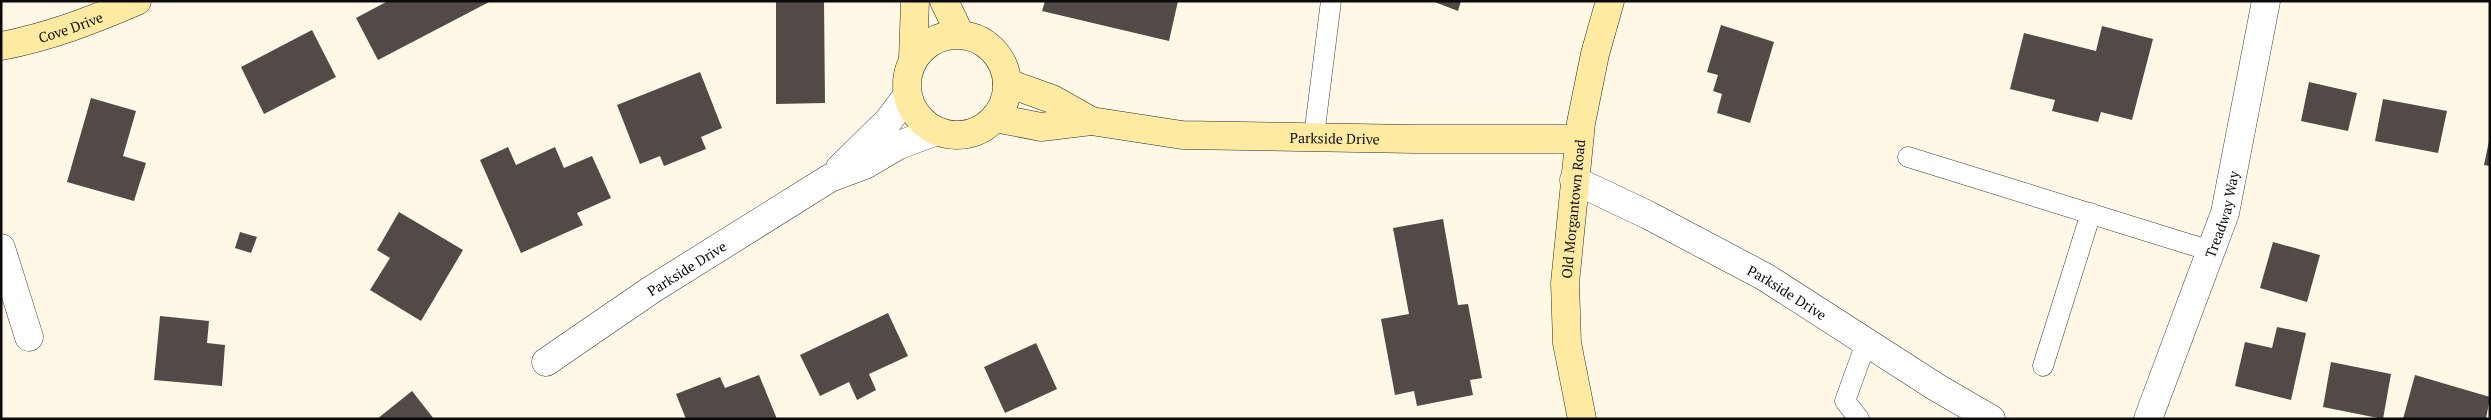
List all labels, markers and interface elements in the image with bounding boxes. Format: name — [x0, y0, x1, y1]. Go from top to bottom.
street label: Cove Drive — [36, 7, 105, 46]
street label: Parkside Drive — [1290, 127, 1380, 148]
street label: Old Morgantown Road — [1556, 138, 1589, 279]
street label: Treadway Way — [2200, 168, 2243, 260]
street label: Parkside Drive — [643, 236, 730, 300]
street label: Parkside Drive — [1744, 260, 1830, 324]

